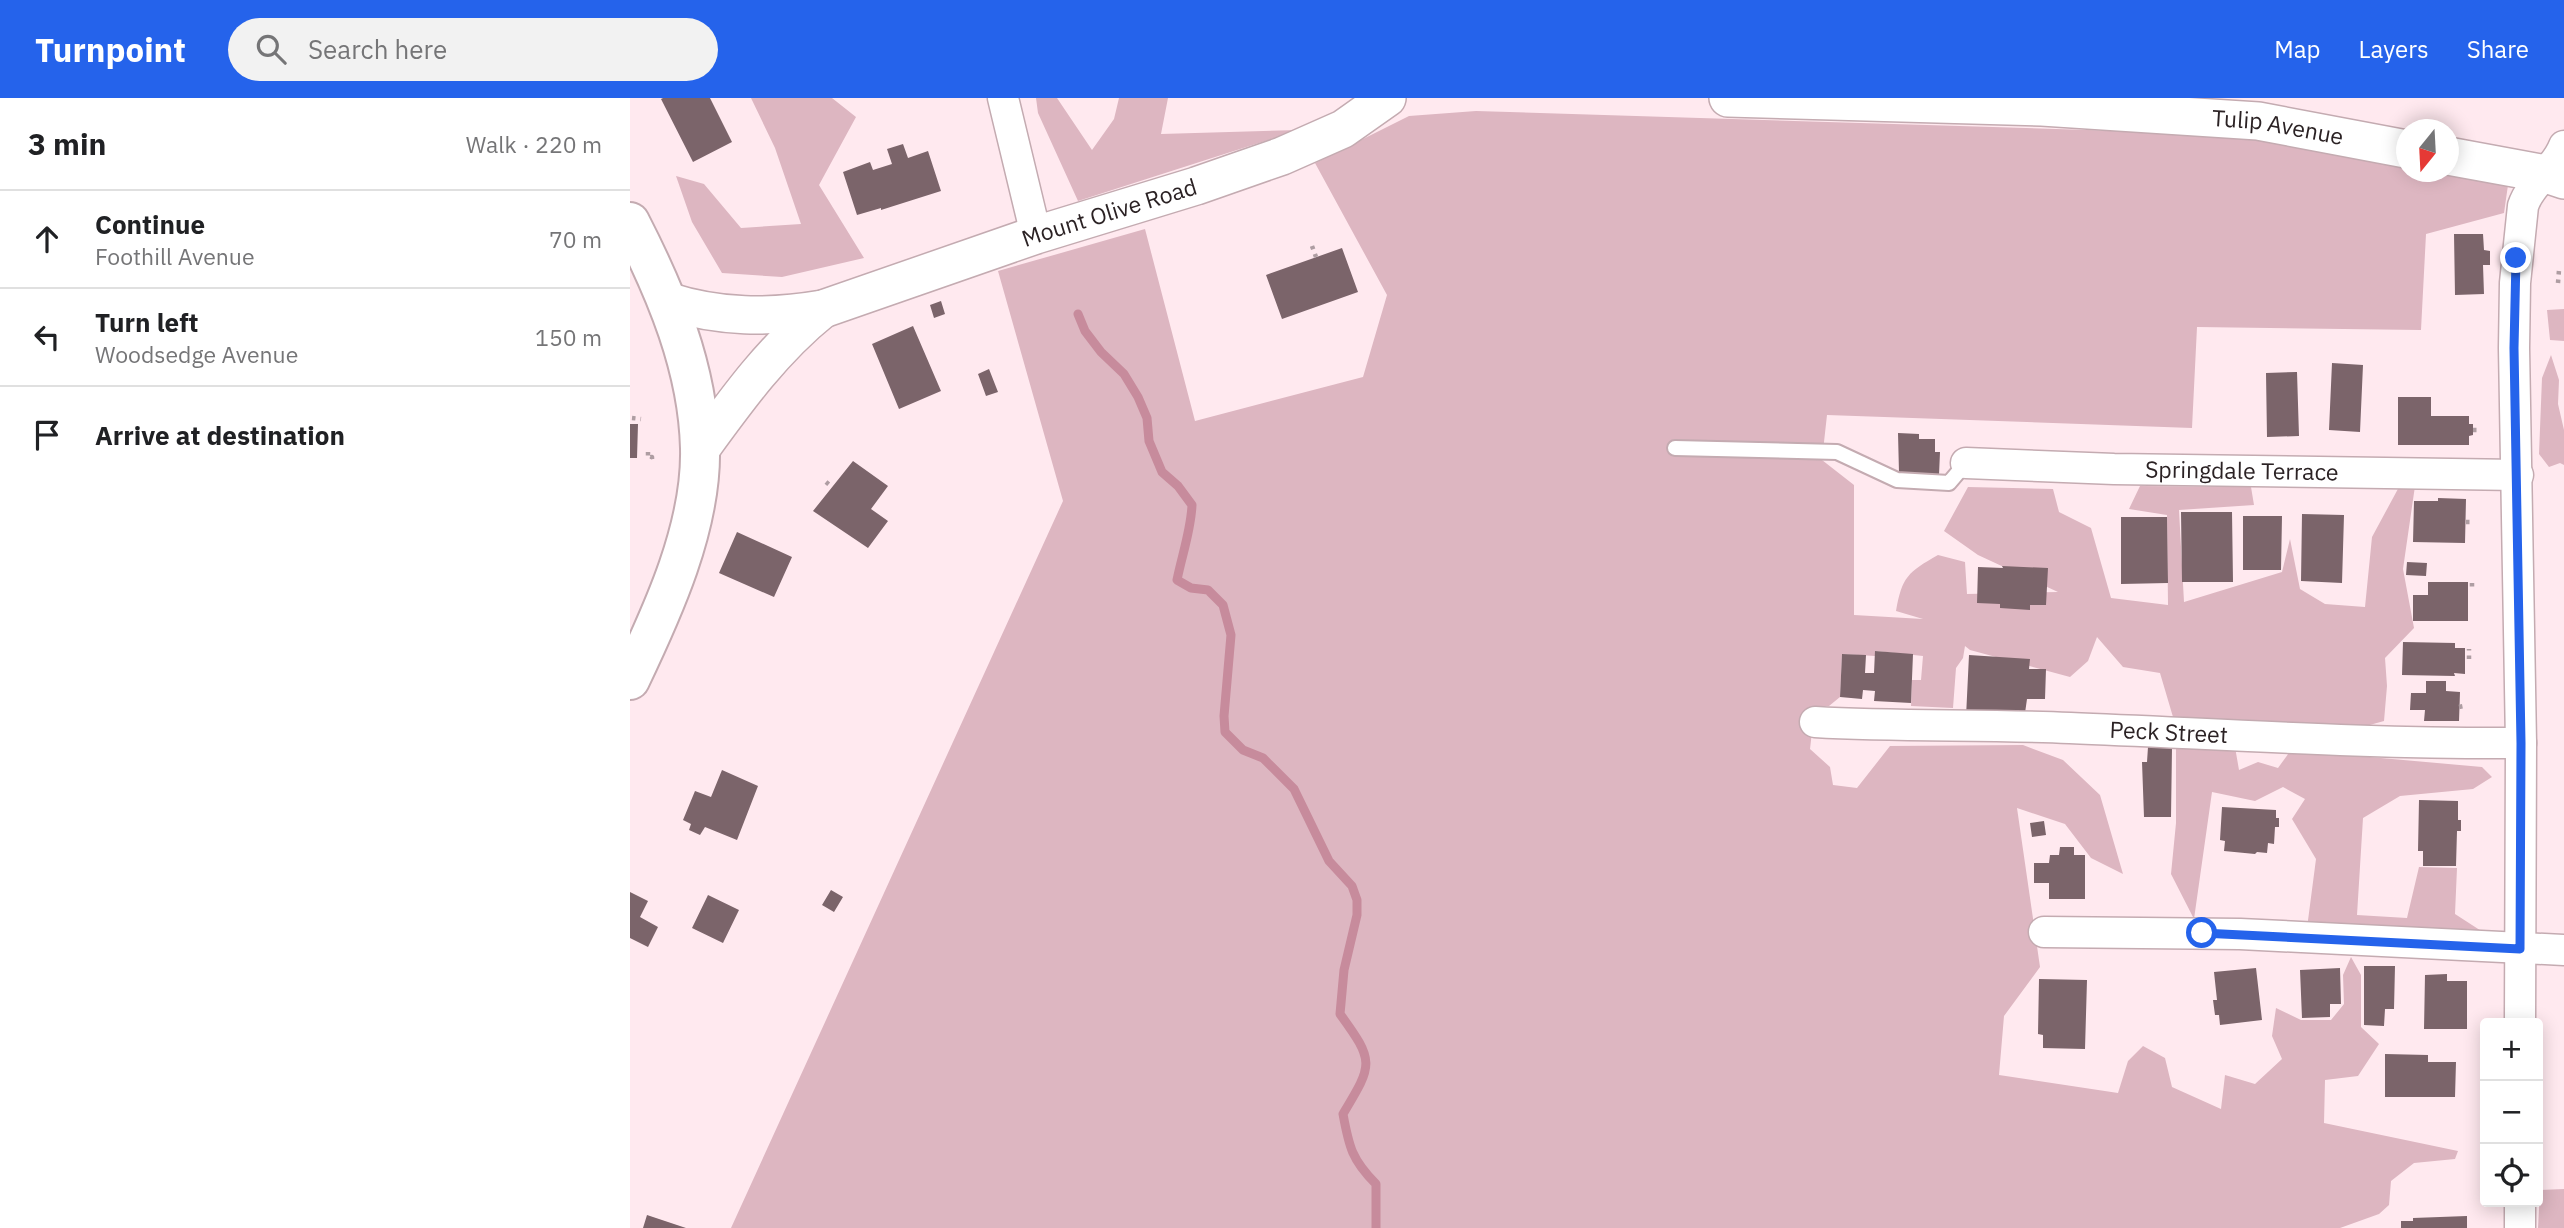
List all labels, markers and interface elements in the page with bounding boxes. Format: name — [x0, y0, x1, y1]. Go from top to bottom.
search box — [228, 18, 718, 81]
text: Turnpoint — [35, 28, 186, 71]
icon: search — [252, 30, 290, 68]
text: Search here — [308, 32, 447, 66]
text: Map — [2274, 33, 2321, 65]
text: Layers — [2359, 33, 2429, 65]
text: Share — [2467, 33, 2529, 65]
street label: Tulip Avenue — [2211, 102, 2346, 151]
north arrow — [2396, 119, 2459, 182]
text: 3 min — [28, 124, 106, 163]
text: Walk · 220 m — [466, 129, 602, 159]
street label: Mount Olive Road — [1017, 171, 1200, 253]
text: Continue — [95, 207, 205, 241]
icon: ahead — [28, 220, 66, 258]
text: 70 m — [549, 224, 602, 254]
text: Foothill Avenue — [95, 241, 255, 271]
route end — [2500, 242, 2531, 273]
text: Turn left — [95, 305, 198, 339]
icon: left — [28, 318, 66, 356]
text: 150 m — [535, 322, 602, 352]
text: Woodsedge Avenue — [95, 339, 298, 369]
icon: arrive — [28, 416, 66, 454]
text: Arrive at destination — [95, 418, 345, 452]
street label: Springdale Terrace — [2145, 453, 2339, 486]
street label: Peck Street — [2109, 714, 2229, 749]
route start — [2186, 917, 2217, 948]
map controls — [2480, 1018, 2543, 1207]
button: + — [2480, 1018, 2543, 1081]
button: − — [2480, 1081, 2543, 1144]
button: locate — [2480, 1144, 2543, 1207]

